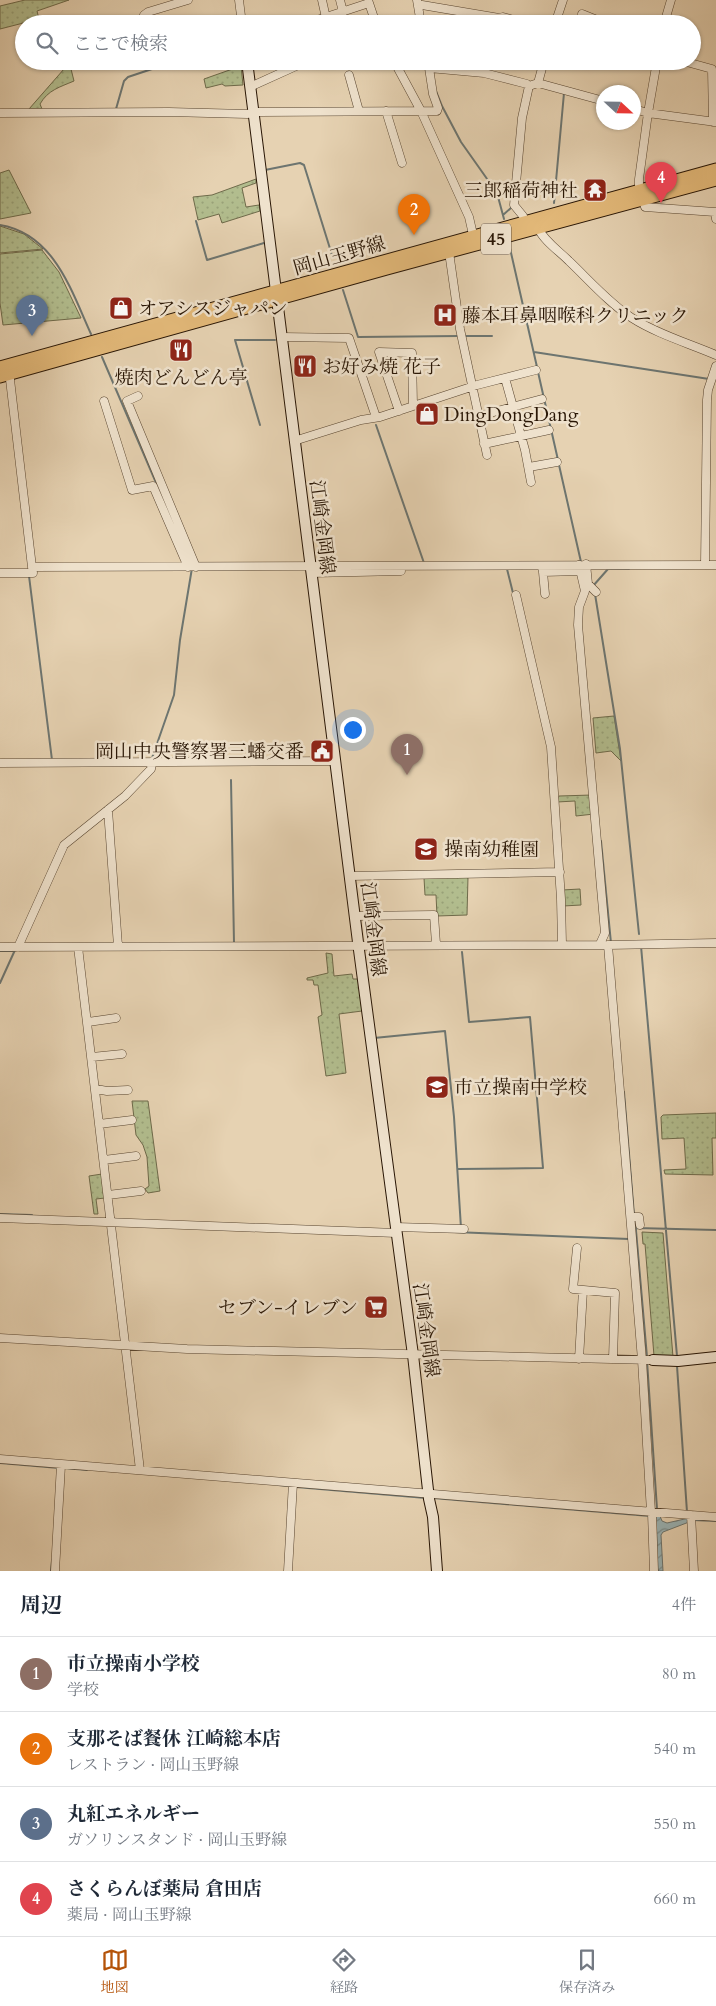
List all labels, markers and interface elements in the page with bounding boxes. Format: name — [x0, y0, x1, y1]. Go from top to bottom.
search box — [15, 15, 701, 70]
icon: search — [33, 29, 61, 57]
text: ここで検索 — [73, 31, 168, 57]
north arrow — [596, 85, 641, 130]
pin: 4 — [645, 162, 677, 203]
temple icon: 三郎稲荷神社 — [582, 177, 608, 203]
place label: 三郎稲荷神社 — [464, 178, 578, 204]
pin: 2 — [398, 194, 430, 235]
road number: 45 — [481, 223, 511, 254]
street label: 岡山玉野線 — [290, 230, 389, 282]
pin: 3 — [16, 295, 48, 336]
shop icon: オアシスジャパン — [108, 295, 134, 321]
place label: オアシスジャパン — [138, 296, 288, 322]
hospital icon: 藤本耳鼻咽喉科クリニック — [432, 302, 458, 328]
place label: 藤本耳鼻咽喉科クリニック — [462, 303, 689, 329]
restaurant icon: 焼肉どんどん亭 — [168, 337, 194, 363]
restaurant icon: お好み焼 花子 — [292, 353, 318, 379]
place label: お好み焼 花子 — [322, 354, 441, 380]
place label: 焼肉どんどん亭 — [114, 365, 248, 391]
shop icon: DingDongDang — [414, 401, 440, 427]
place label: DingDongDang — [444, 402, 579, 428]
street label: 江崎金岡線 — [303, 478, 341, 576]
your location — [340, 717, 366, 743]
pin: 1 — [391, 734, 423, 775]
public building icon: 岡山中央警察署三蟠交番 — [309, 738, 335, 764]
place label: 岡山中央警察署三蟠交番 — [95, 739, 304, 765]
school or university icon: 操南幼稚園 — [413, 836, 439, 862]
place label: 操南幼稚園 — [444, 837, 539, 863]
street label: 江崎金岡線 — [354, 880, 392, 978]
school or university icon: 市立操南中学校 — [424, 1074, 450, 1100]
place label: 市立操南中学校 — [454, 1075, 587, 1101]
street label: 江崎金岡線 — [407, 1281, 445, 1379]
supermarket icon: セブン-イレブン — [363, 1294, 389, 1320]
place label: セブン-イレブン — [218, 1295, 358, 1321]
text: 周辺 — [20, 1591, 62, 1620]
text: 4件 — [672, 1594, 696, 1616]
text: 市立操南小学校 — [67, 1651, 200, 1677]
text: 1 — [32, 1663, 40, 1685]
text: 80 m — [662, 1663, 696, 1685]
text: 学校 — [67, 1679, 99, 1701]
text: 支那そば餐休 江崎総本店 — [67, 1726, 281, 1752]
text: 2 — [32, 1738, 40, 1760]
text: 540 m — [654, 1738, 696, 1760]
text: レストラン · 岡山玉野線 — [67, 1754, 239, 1776]
text: 丸紅エネルギー — [67, 1801, 200, 1827]
text: 3 — [32, 1813, 40, 1835]
text: 550 m — [654, 1813, 696, 1835]
text: ガソリンスタンド · 岡山玉野線 — [67, 1829, 287, 1851]
text: さくらんぼ薬局 倉田店 — [67, 1876, 262, 1902]
text: 4 — [32, 1888, 40, 1910]
text: 660 m — [654, 1888, 696, 1910]
text: 薬局 · 岡山玉野線 — [67, 1904, 192, 1926]
tab: 地図 — [101, 1946, 129, 1997]
tab: 経路 — [330, 1946, 358, 1997]
tab: 保存済み — [559, 1946, 615, 1997]

